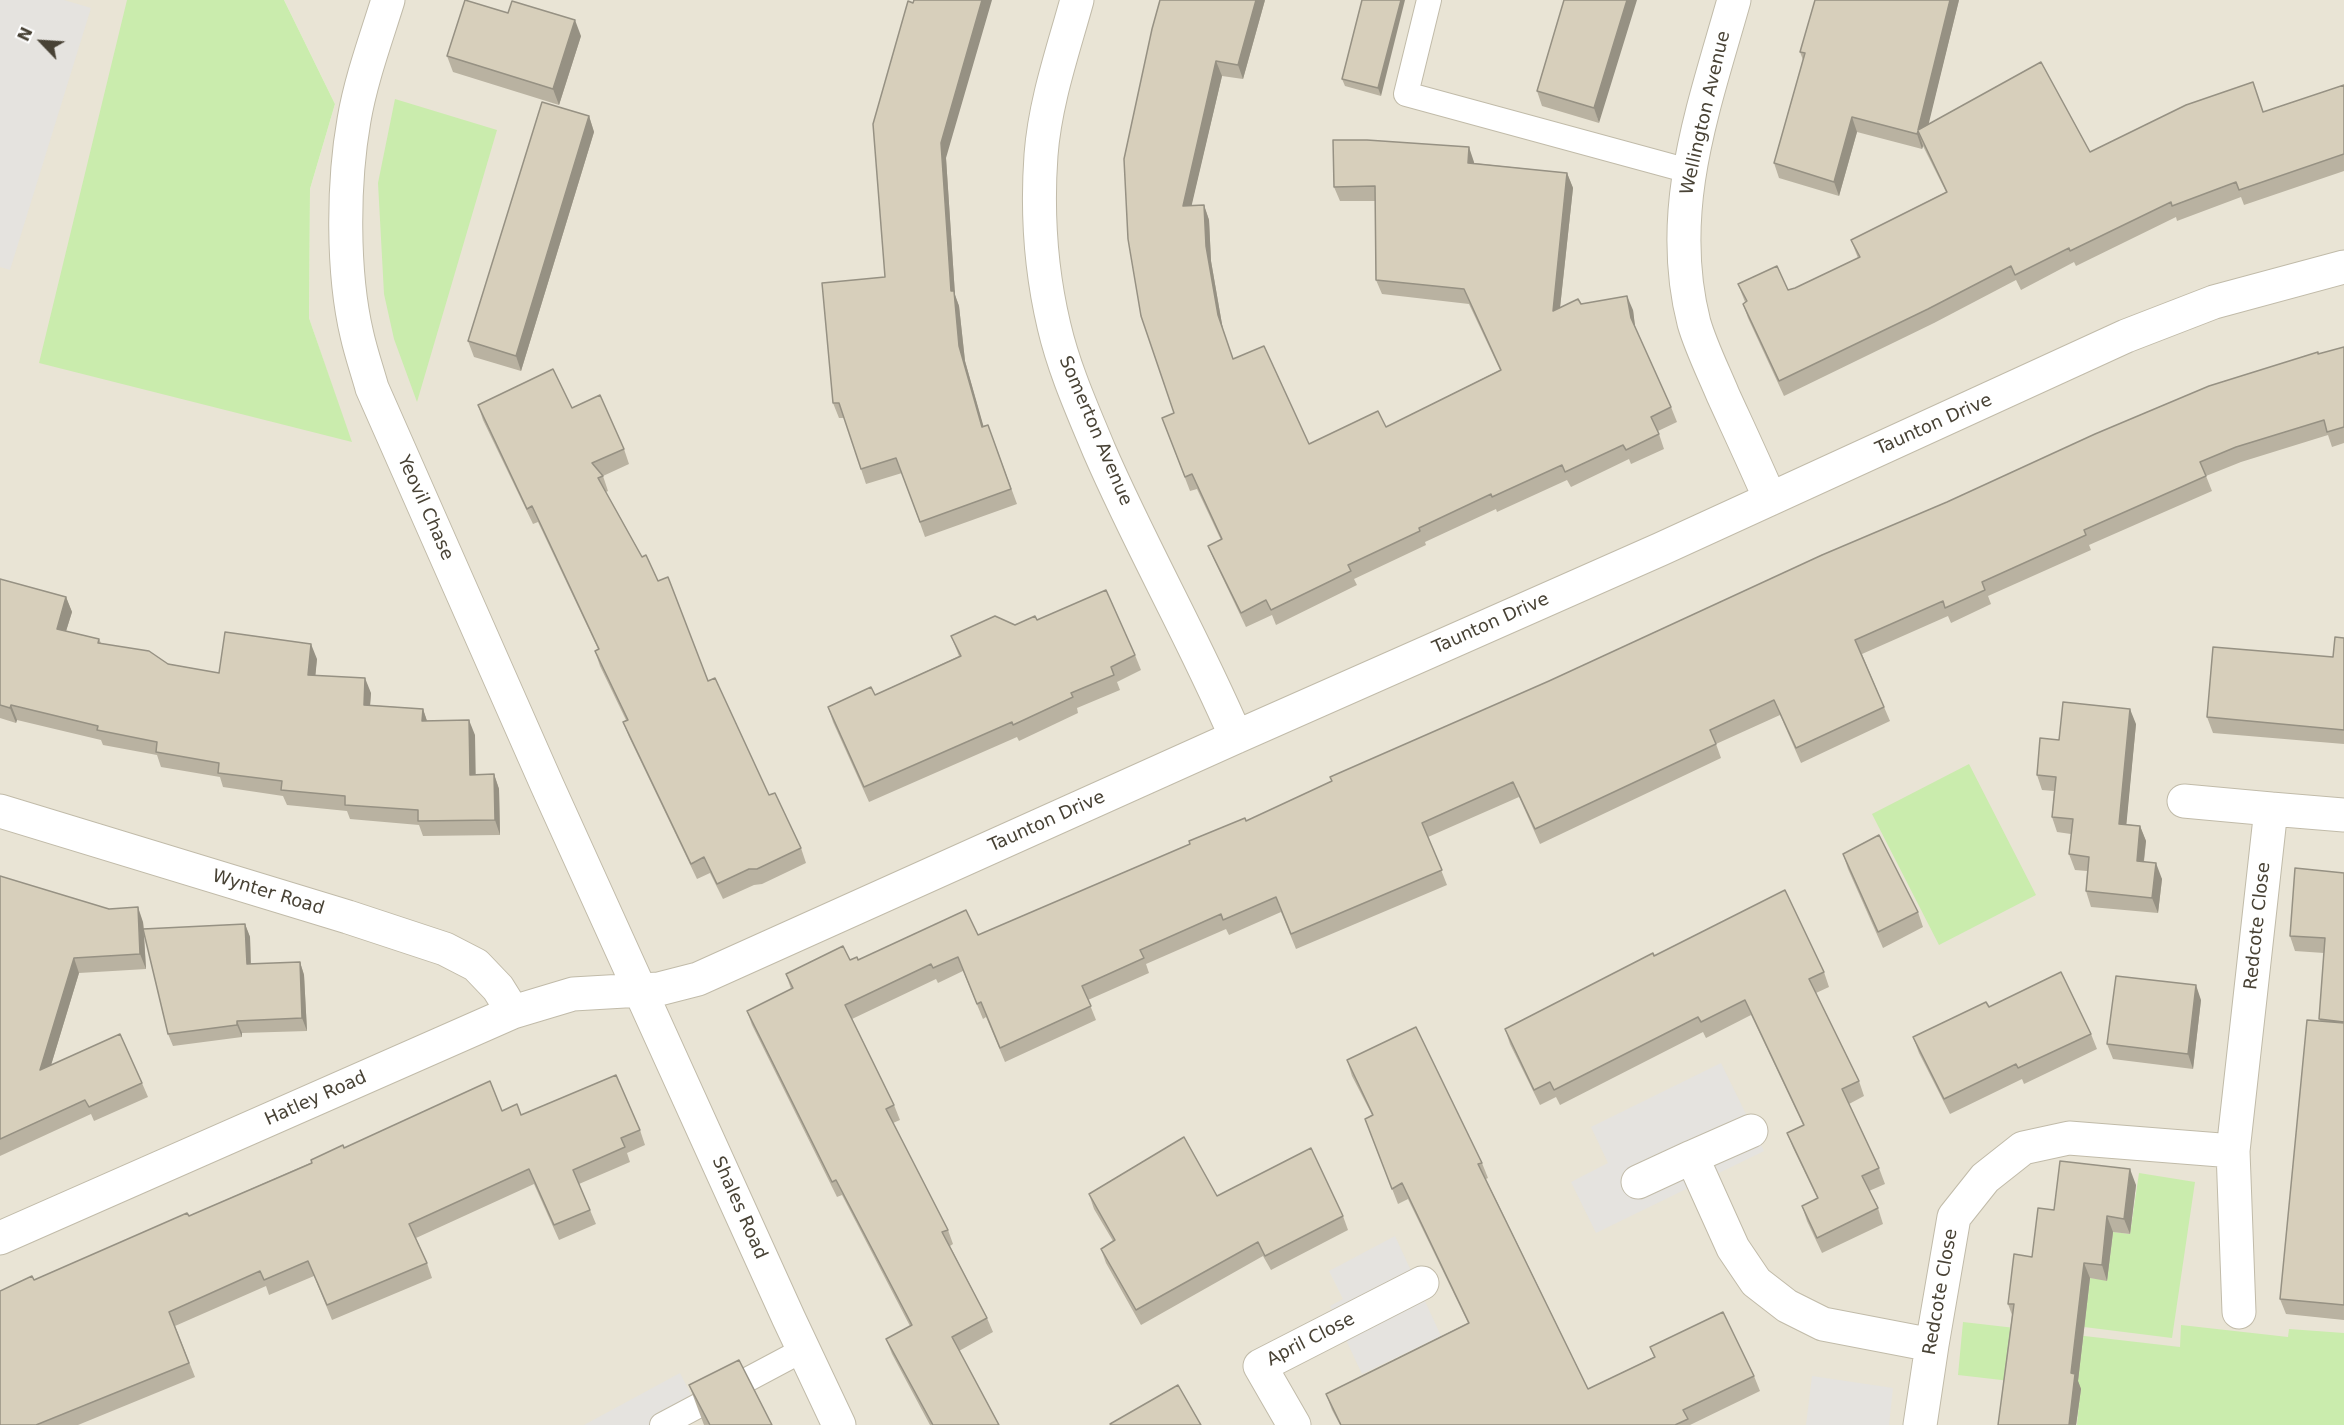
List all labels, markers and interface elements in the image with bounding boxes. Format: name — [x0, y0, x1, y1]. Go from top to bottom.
north arrow — [12, 12, 72, 72]
text: N — [14, 24, 37, 44]
street label: Wellington Avenue — [1677, 29, 1735, 197]
street label: Somerton Avenue — [1054, 353, 1136, 509]
street label: Taunton Drive — [1872, 390, 1996, 460]
street label: Yeovil Chase — [392, 452, 458, 564]
street label: Taunton Drive — [1429, 589, 1553, 659]
street label: Taunton Drive — [985, 787, 1109, 857]
street label: Redcote Close — [2241, 861, 2275, 991]
street label: Wynter Road — [209, 866, 327, 920]
street label: Hatley Road — [262, 1067, 370, 1131]
street label: Shales Road — [707, 1153, 771, 1263]
street label: Redcote Close — [1919, 1227, 1963, 1357]
street label: April Close — [1263, 1309, 1359, 1371]

